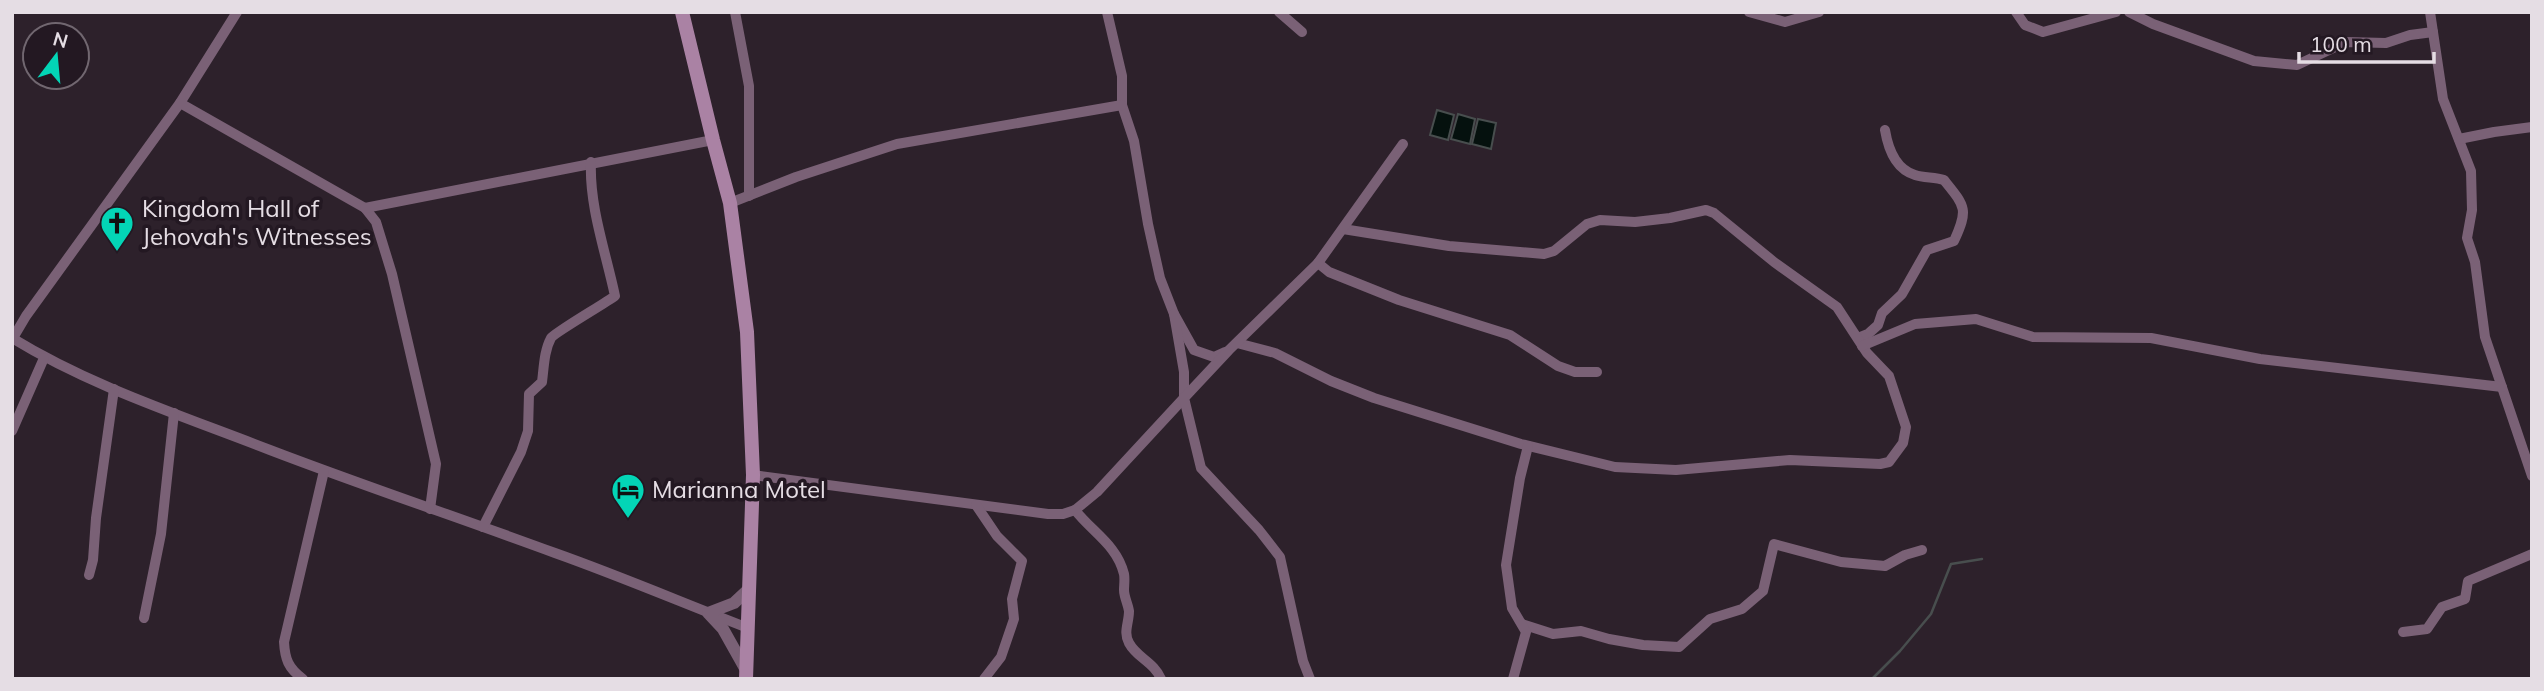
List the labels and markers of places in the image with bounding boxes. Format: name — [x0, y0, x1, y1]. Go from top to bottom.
place label: Kingdom Hall of Jehovah's Witnesses — [142, 193, 372, 251]
church icon: Kingdom Hall of Jehovah's Witnesses — [98, 204, 136, 253]
hotel icon: Marianna Motel — [609, 471, 647, 520]
place label: Marianna Motel — [652, 474, 826, 504]

